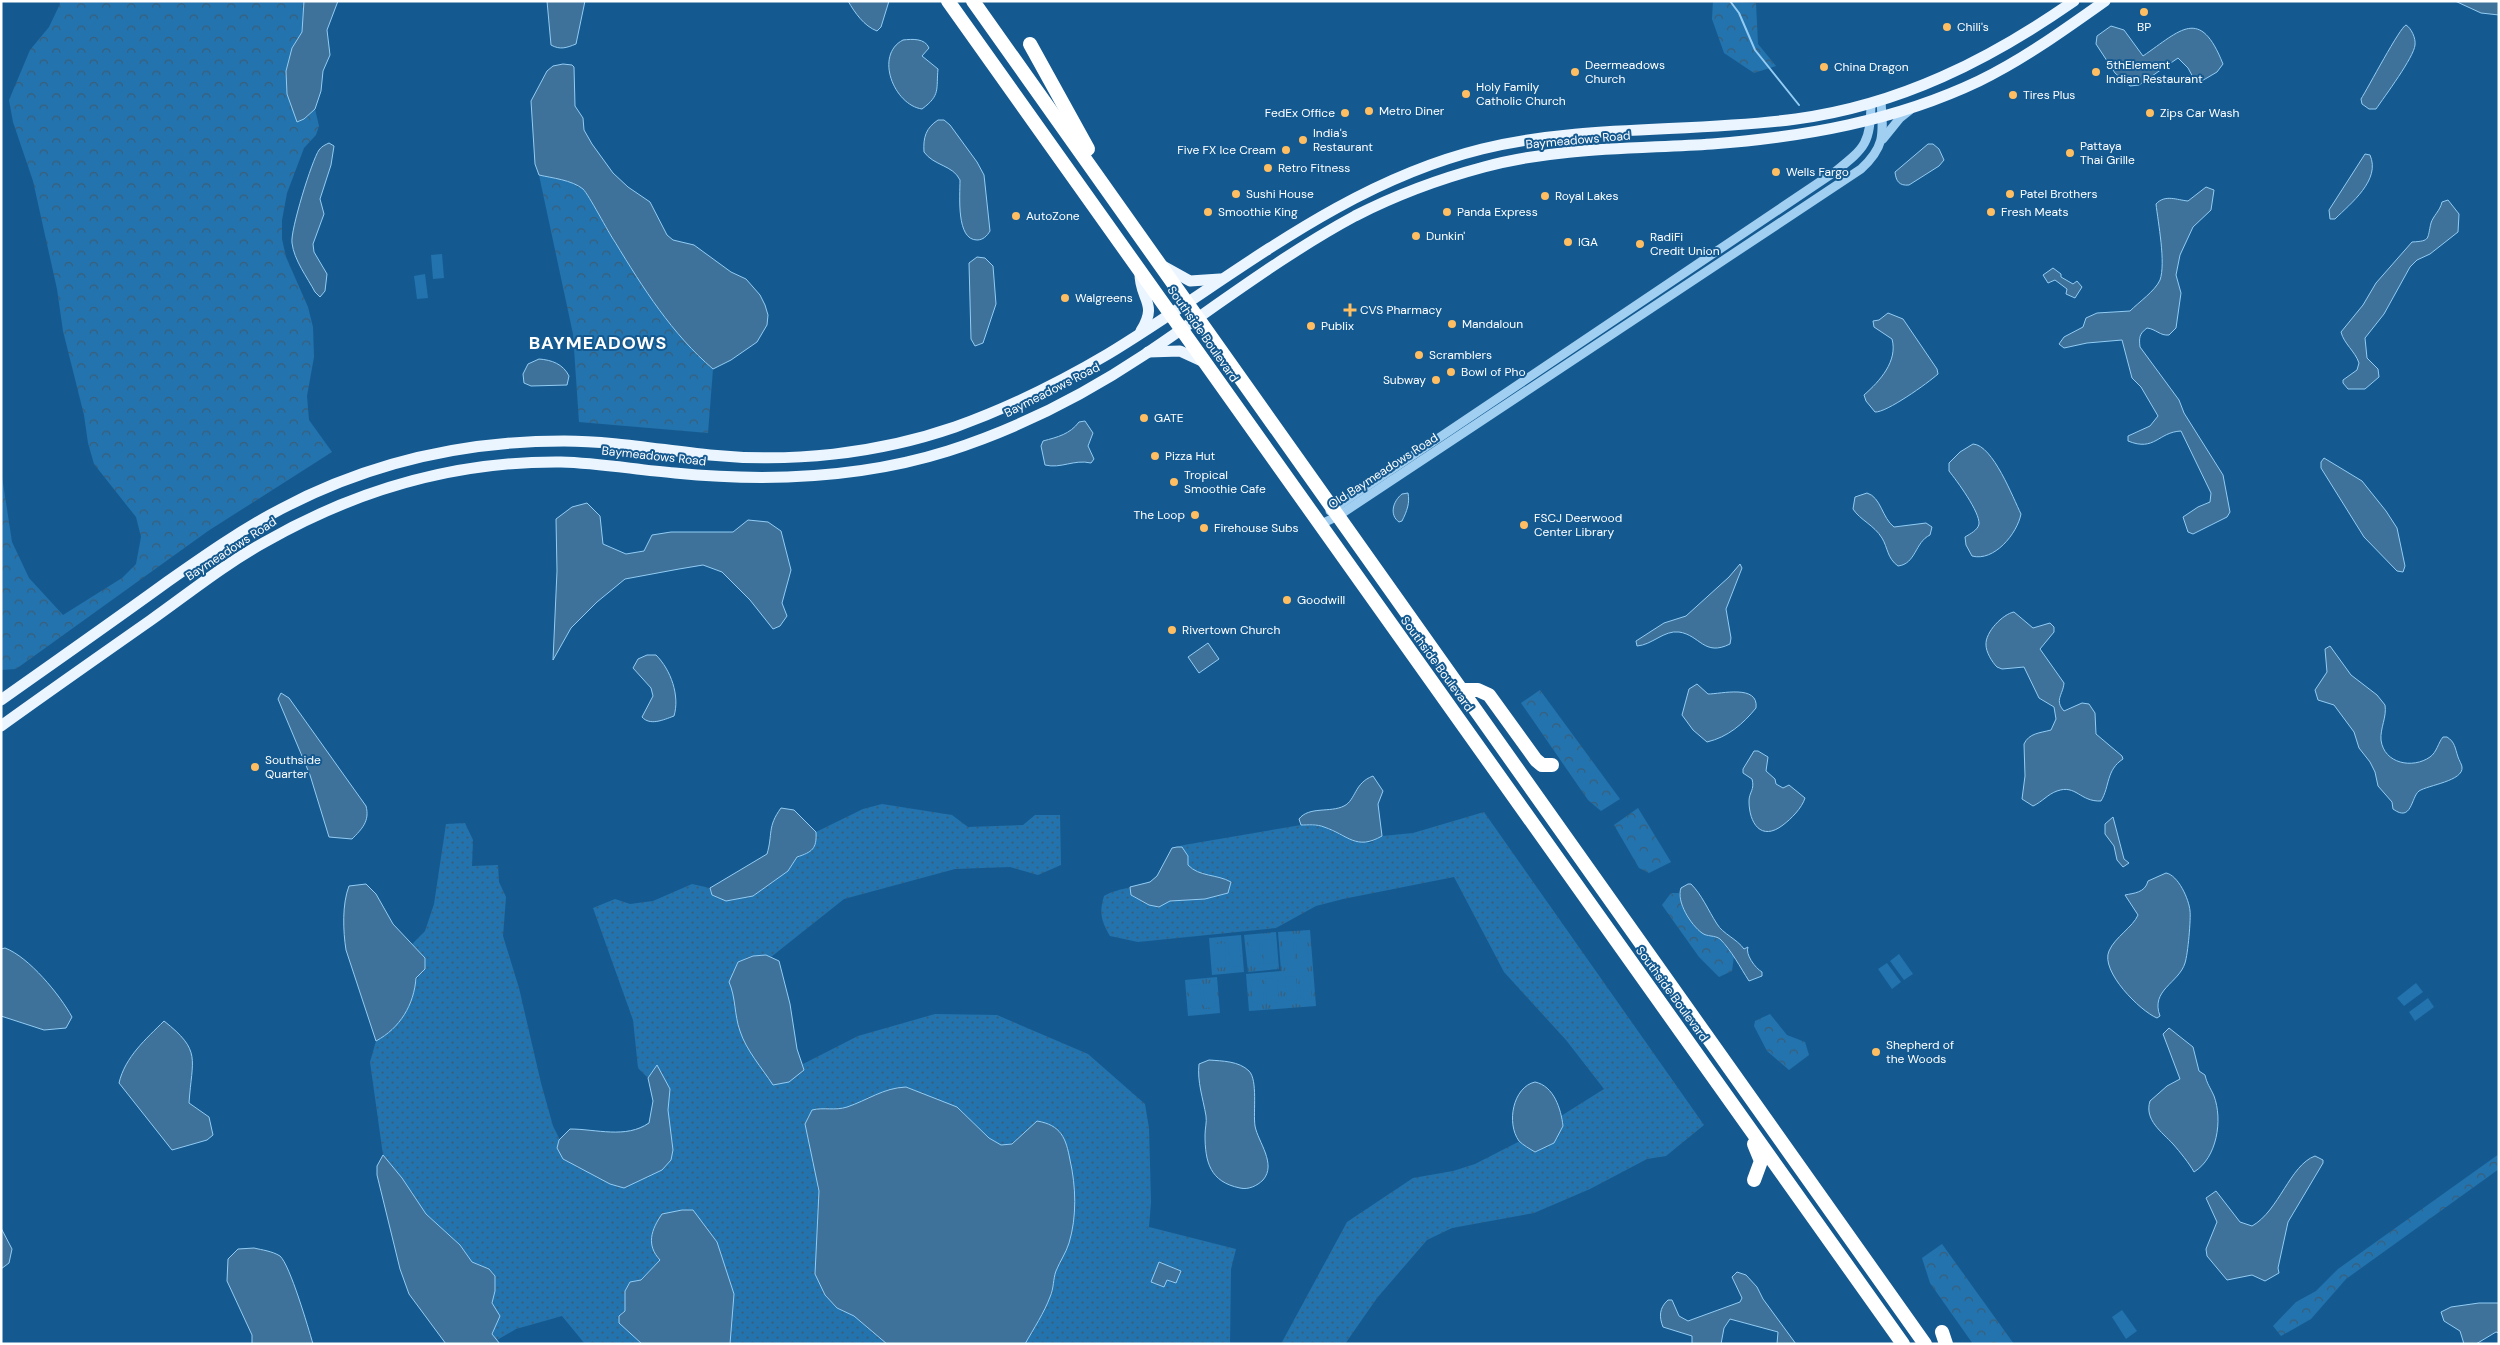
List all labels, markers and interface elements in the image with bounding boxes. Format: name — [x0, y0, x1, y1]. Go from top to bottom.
marker: BP — [2138, 6, 2150, 18]
place label: Chili's — [1957, 19, 1989, 35]
place label: BP — [2137, 19, 2151, 35]
marker: Chili's — [1941, 21, 1953, 33]
place label: Deermeadows Church — [1585, 57, 1665, 87]
place label: 5thElement Indian Restaurant — [2106, 57, 2203, 87]
place label: China Dragon — [1834, 59, 1909, 75]
marker: China Dragon — [1818, 61, 1830, 73]
marker: Deermeadows Church — [1569, 66, 1581, 78]
marker: 5thElement Indian Restaurant — [2090, 66, 2102, 78]
place label: Holy Family Catholic Church — [1476, 79, 1566, 109]
place label: Tires Plus — [2023, 87, 2075, 103]
marker: Holy Family Catholic Church — [1460, 88, 1472, 100]
marker: Tires Plus — [2007, 89, 2019, 101]
place label: Metro Diner — [1379, 103, 1445, 119]
place label: FedEx Office — [1265, 105, 1335, 121]
marker: Metro Diner — [1363, 105, 1375, 117]
place label: Zips Car Wash — [2160, 105, 2239, 121]
marker: FedEx Office — [1339, 107, 1351, 119]
marker: Zips Car Wash — [2144, 107, 2156, 119]
place label: India's Restaurant — [1313, 125, 1373, 155]
street label: Baymeadows Road — [1525, 127, 1631, 153]
marker: India's Restaurant — [1297, 134, 1309, 146]
place label: Pattaya Thai Grille — [2080, 138, 2135, 168]
place label: Five FX Ice Cream — [1177, 142, 1276, 158]
marker: Five FX Ice Cream — [1280, 144, 1292, 156]
marker: Pattaya Thai Grille — [2064, 147, 2076, 159]
place label: Retro Fitness — [1278, 160, 1350, 176]
marker: Retro Fitness — [1262, 162, 1274, 174]
place label: Wells Fargo — [1786, 164, 1849, 180]
marker: Wells Fargo — [1770, 166, 1782, 178]
place label: Sushi House — [1246, 186, 1314, 202]
place label: Patel Brothers — [2020, 186, 2097, 202]
marker: Sushi House — [1230, 188, 1242, 200]
place label: Royal Lakes — [1555, 188, 1618, 204]
marker: Patel Brothers — [2004, 188, 2016, 200]
marker: Royal Lakes — [1539, 190, 1551, 202]
place label: Smoothie King — [1218, 204, 1298, 220]
place label: Panda Express — [1457, 204, 1538, 220]
place label: Fresh Meats — [2001, 204, 2069, 220]
marker: Smoothie King — [1202, 206, 1214, 218]
marker: Panda Express — [1441, 206, 1453, 218]
marker: Fresh Meats — [1985, 206, 1997, 218]
place label: AutoZone — [1026, 208, 1080, 224]
marker: AutoZone — [1010, 210, 1022, 222]
place label: Dunkin' — [1426, 228, 1465, 244]
place label: RadiFi Credit Union — [1650, 229, 1720, 259]
marker: Dunkin' — [1410, 230, 1422, 242]
place label: IGA — [1578, 234, 1598, 250]
marker: IGA — [1562, 236, 1574, 248]
marker: RadiFi Credit Union — [1634, 238, 1646, 250]
street label: Southside Boulevard — [1164, 283, 1242, 385]
place label: Walgreens — [1075, 290, 1133, 306]
marker: Walgreens — [1059, 292, 1071, 304]
place label: CVS Pharmacy — [1360, 302, 1442, 318]
marker: CVS Pharmacy — [1344, 304, 1356, 316]
place label: Mandaloun — [1462, 316, 1523, 332]
place label: Publix — [1321, 318, 1354, 334]
marker: Mandaloun — [1446, 318, 1458, 330]
marker: Publix — [1305, 320, 1317, 332]
district label: BAYMEADOWS — [529, 331, 667, 355]
place label: Scramblers — [1429, 347, 1492, 363]
marker: Scramblers — [1413, 349, 1425, 361]
street label: Baymeadows Road — [1002, 359, 1102, 421]
place label: Bowl of Pho — [1461, 364, 1526, 380]
marker: Bowl of Pho — [1445, 366, 1457, 378]
place label: Subway — [1383, 372, 1426, 388]
marker: Subway — [1430, 374, 1442, 386]
place label: GATE — [1154, 410, 1184, 426]
marker: GATE — [1138, 412, 1150, 424]
street label: Old Baymeadows Road — [1325, 430, 1441, 512]
street label: Baymeadows Road — [601, 443, 707, 469]
place label: Pizza Hut — [1165, 448, 1216, 464]
marker: Pizza Hut — [1149, 450, 1161, 462]
place label: Tropical Smoothie Cafe — [1184, 467, 1266, 497]
marker: Tropical Smoothie Cafe — [1168, 476, 1180, 488]
place label: The Loop — [1134, 507, 1185, 523]
marker: The Loop — [1189, 509, 1201, 521]
place label: FSCJ Deerwood Center Library — [1534, 510, 1622, 540]
street label: Baymeadows Road — [183, 514, 279, 584]
marker: FSCJ Deerwood Center Library — [1518, 519, 1530, 531]
place label: Firehouse Subs — [1214, 520, 1299, 536]
marker: Firehouse Subs — [1198, 522, 1210, 534]
place label: Goodwill — [1297, 592, 1345, 608]
marker: Goodwill — [1281, 594, 1293, 606]
street label: Southside Boulevard — [1397, 613, 1477, 715]
place label: Rivertown Church — [1182, 622, 1280, 638]
marker: Rivertown Church — [1166, 624, 1178, 636]
place label: Southside Quarter — [265, 752, 321, 782]
marker: Southside Quarter — [249, 761, 261, 773]
street label: Southside Boulevard — [1632, 943, 1712, 1045]
place label: Shepherd of the Woods — [1886, 1037, 1954, 1067]
marker: Shepherd of the Woods — [1870, 1046, 1882, 1058]

